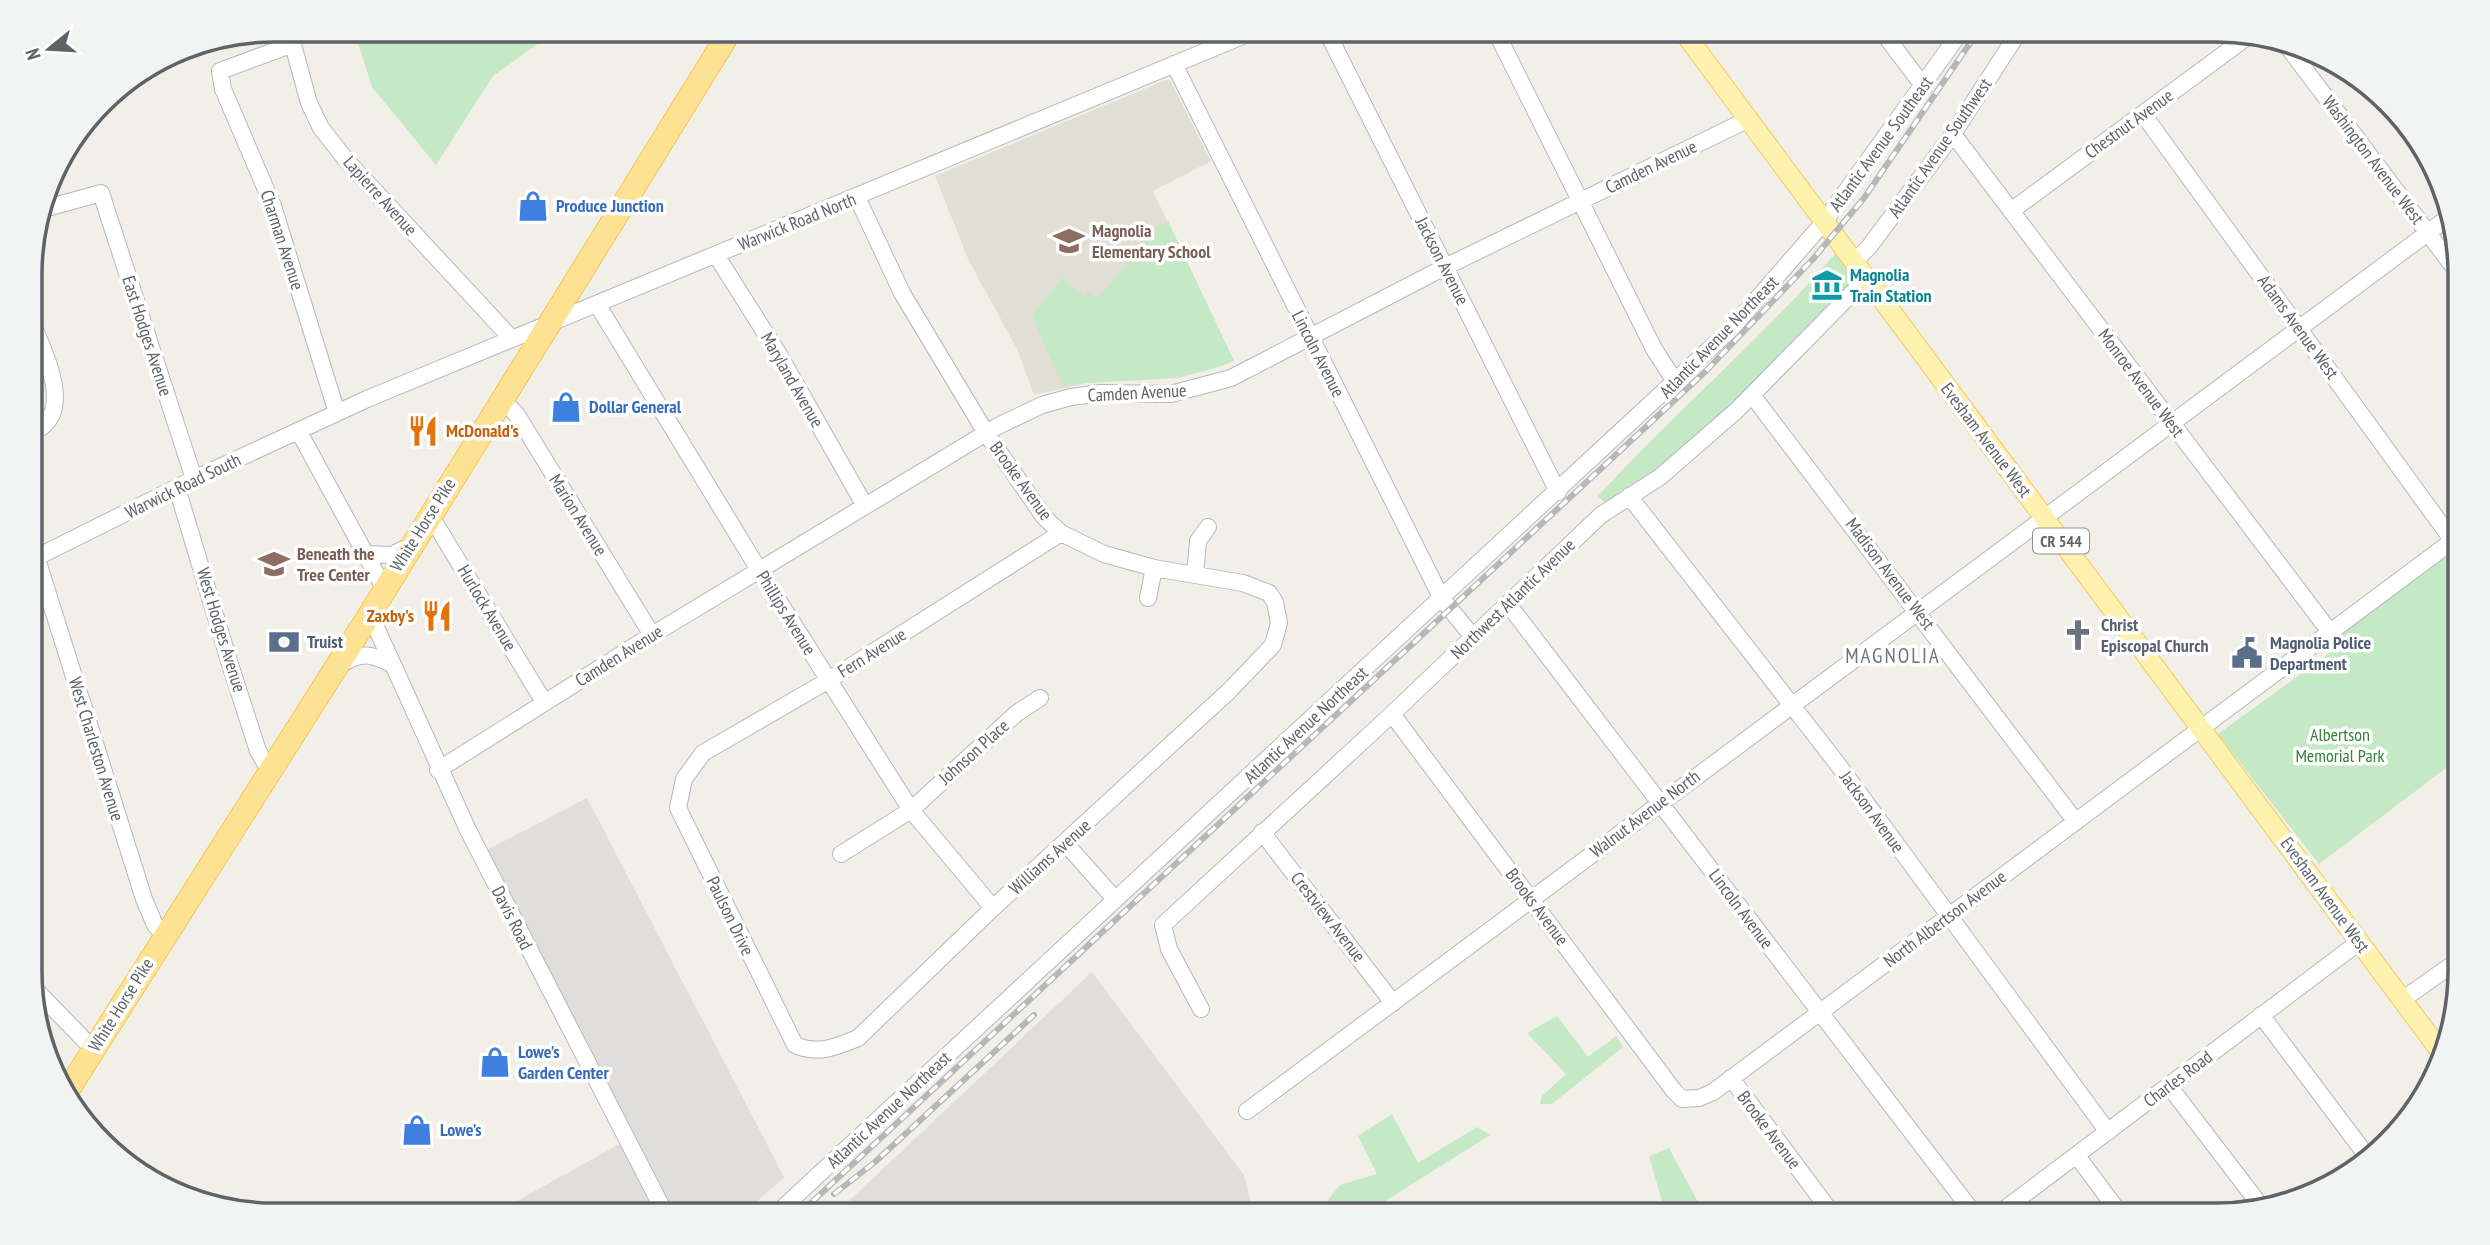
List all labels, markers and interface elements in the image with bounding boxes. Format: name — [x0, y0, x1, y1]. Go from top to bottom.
north arrow — [14, 14, 84, 84]
text: N — [20, 46, 46, 63]
street label: Atlantic Avenue Southeast — [1824, 71, 1938, 216]
street label: Atlantic Avenue Southwest — [1883, 73, 1996, 222]
street label: Chestnut Avenue — [2080, 84, 2178, 164]
street label: Washington Avenue West — [2318, 91, 2429, 229]
street label: Camden Avenue — [1601, 135, 1700, 199]
street label: Lapierre Avenue — [338, 151, 422, 240]
street label: Charman Avenue — [255, 187, 309, 293]
street label: Warwick Road North — [734, 187, 859, 256]
shop icon: Produce Junction — [516, 189, 550, 223]
place label: Produce Junction — [556, 194, 664, 217]
street label: Jackson Avenue — [1410, 212, 1474, 309]
place label: Magnolia Elementary School — [1092, 219, 1211, 263]
school or university icon: Magnolia Elementary School — [1052, 224, 1086, 258]
place label: Magnolia Train Station — [1850, 263, 1931, 307]
museum icon: Magnolia Train Station — [1810, 268, 1844, 302]
street label: Adams Avenue West — [2253, 270, 2344, 384]
street label: Atlantic Avenue Northeast — [1654, 271, 1783, 403]
street label: East Hodges Avenue — [117, 273, 178, 399]
street label: Lincoln Avenue — [1287, 307, 1350, 401]
street label: Monroe Avenue West — [2093, 324, 2190, 441]
street label: Maryland Avenue — [756, 328, 829, 432]
street label: Camden Avenue — [1087, 378, 1187, 407]
street label: Evesham Avenue West — [1936, 378, 2037, 502]
shop icon: Dollar General — [549, 390, 583, 424]
place label: Dollar General — [589, 395, 682, 418]
restaurant icon: McDonald's — [406, 414, 440, 448]
place label: McDonald's — [446, 419, 519, 442]
street label: Brooke Avenue — [985, 437, 1058, 525]
street label: Warwick Road South — [121, 448, 244, 523]
street label: Marion Avenue — [544, 470, 613, 560]
street label: White Horse Pike — [385, 474, 460, 576]
street label: Madison Avenue West — [1841, 513, 1940, 634]
road number: CR 544 — [2033, 528, 2089, 554]
street label: Northwest Atlantic Avenue — [1446, 533, 1580, 664]
place label: Beneath the Tree Center — [297, 542, 375, 586]
school or university icon: Beneath the Tree Center — [257, 547, 291, 581]
street label: Hurlock Avenue — [453, 561, 522, 655]
street label: West Hodges Avenue — [192, 565, 251, 695]
street label: Phillips Avenue — [751, 566, 821, 659]
restaurant icon: Zaxby's — [420, 599, 454, 633]
place label: Zaxby's — [367, 604, 414, 627]
place label: Christ Episcopal Church — [2101, 613, 2209, 657]
church icon: Christ Episcopal Church — [2061, 618, 2095, 652]
street label: Camden Avenue — [571, 620, 667, 692]
street label: Fern Avenue — [833, 623, 910, 683]
bank icon: Truist — [267, 625, 301, 659]
place label: Truist — [307, 630, 344, 653]
place label: Magnolia Police Department — [2270, 631, 2372, 675]
public building icon: Magnolia Police Department — [2230, 636, 2264, 670]
district label: MAGNOLIA — [1845, 642, 1941, 669]
street label: Atlantic Avenue Northeast — [1239, 661, 1373, 788]
street label: West Charleston Avenue — [64, 674, 129, 823]
street label: Johnson Place — [933, 714, 1014, 790]
park label: Albertson Memorial Park — [2295, 723, 2385, 767]
street label: Walnut Avenue North — [1585, 765, 1704, 862]
street label: Jackson Avenue — [1834, 765, 1910, 857]
street label: Williams Avenue — [1004, 814, 1095, 899]
street label: Evesham Avenue West — [2276, 832, 2375, 957]
street label: Brooks Avenue — [1501, 863, 1574, 950]
street label: Lincoln Avenue — [1704, 864, 1779, 953]
street label: North Albertson Avenue — [1879, 865, 2011, 972]
street label: Crestview Avenue — [1286, 867, 1371, 967]
street label: Paulson Drive — [701, 872, 759, 959]
street label: Davis Road — [487, 882, 538, 953]
street label: White Horse Pike — [83, 954, 158, 1056]
place label: Lowe's Garden Center — [518, 1040, 609, 1084]
shop icon: Lowe's Garden Center — [478, 1045, 512, 1079]
street label: Charles Road — [2139, 1045, 2217, 1112]
street label: Atlantic Avenue Northeast — [822, 1046, 956, 1173]
street label: Brooke Avenue — [1733, 1086, 1806, 1173]
shop icon: Lowe's — [400, 1113, 434, 1147]
place label: Lowe's — [440, 1118, 482, 1141]

